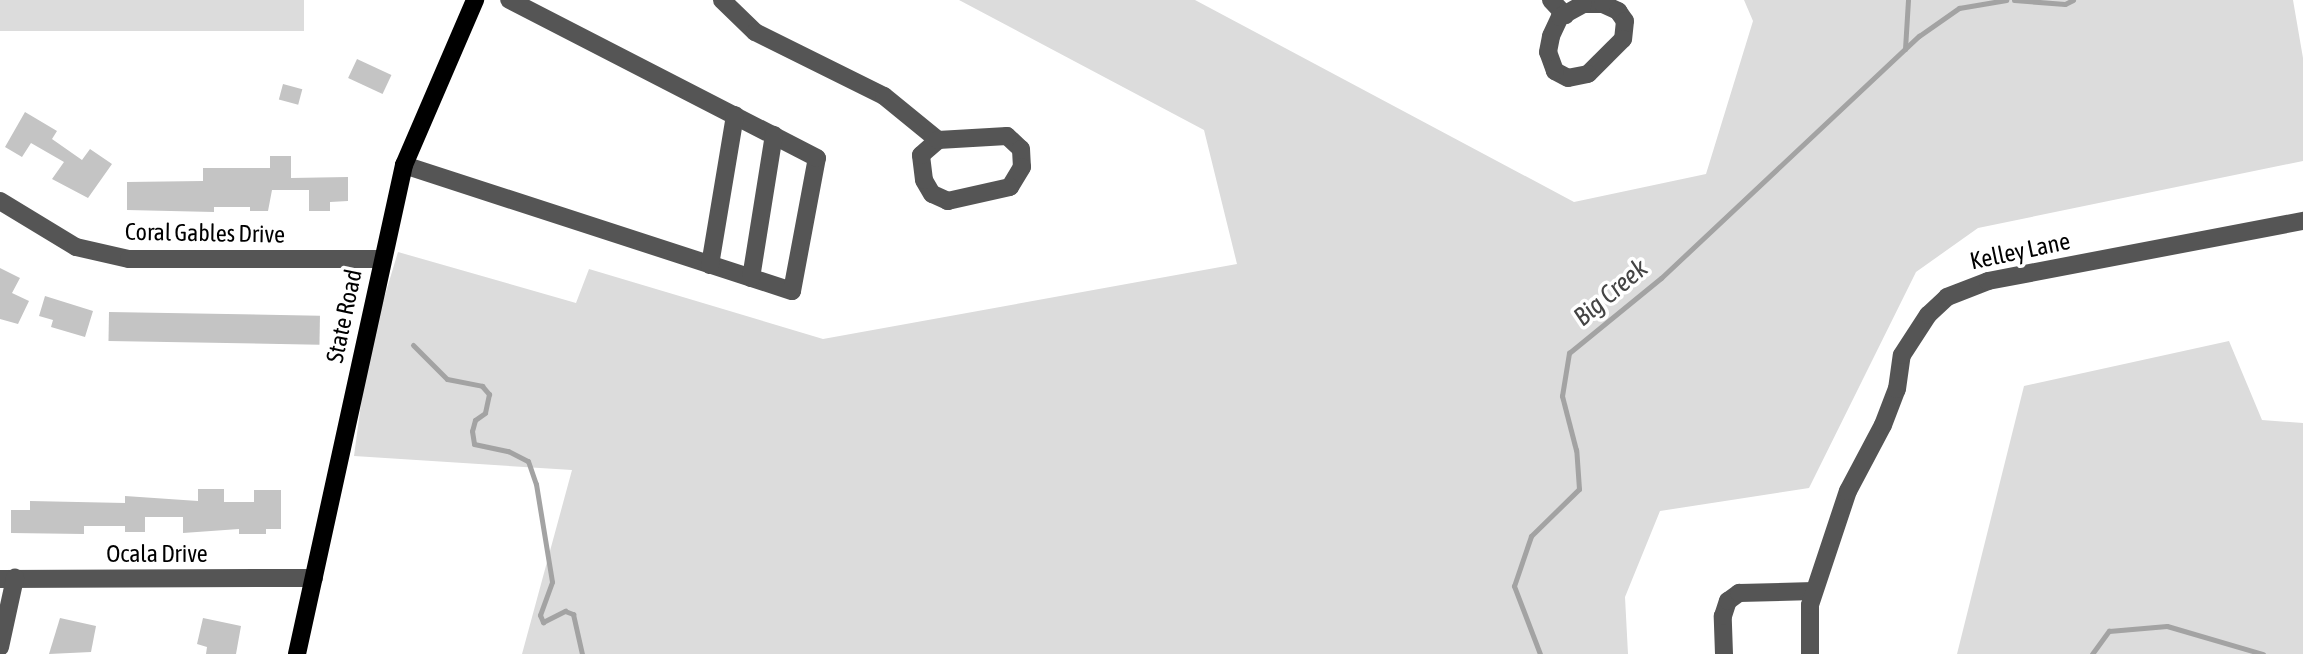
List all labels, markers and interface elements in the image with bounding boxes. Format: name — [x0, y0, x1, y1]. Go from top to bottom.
street label: Coral Gables Drive — [125, 217, 285, 249]
street label: Kelley Lane — [1967, 226, 2073, 276]
water label: Big Creek — [1568, 253, 1654, 333]
street label: State Road — [320, 267, 368, 365]
street label: Ocala Drive — [106, 540, 208, 568]

